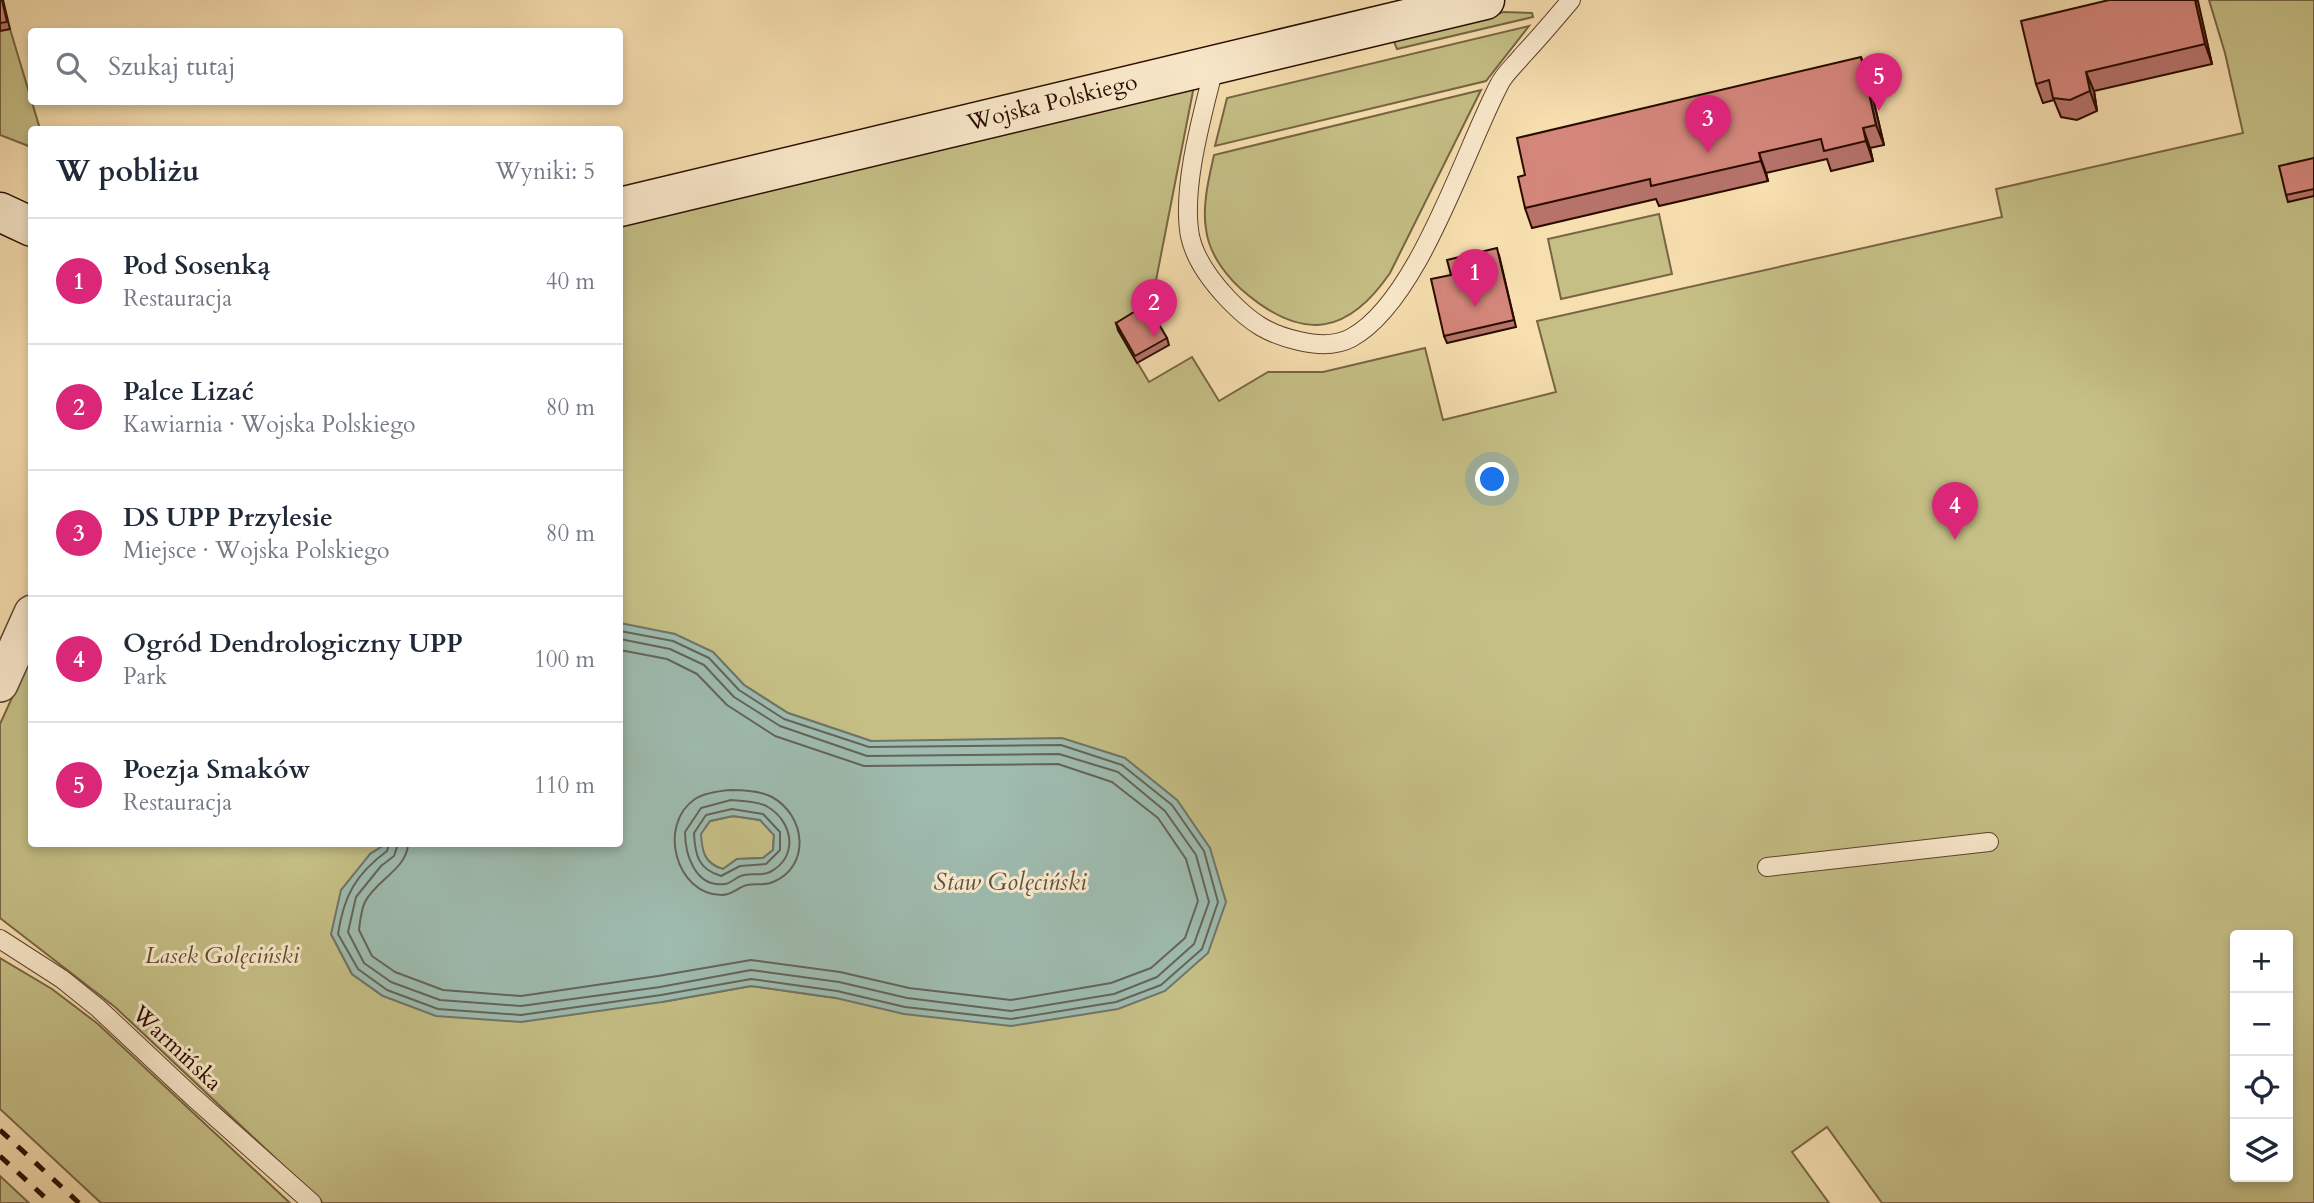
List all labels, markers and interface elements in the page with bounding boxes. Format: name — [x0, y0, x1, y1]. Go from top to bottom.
search box — [28, 28, 623, 105]
icon: search — [52, 48, 90, 86]
text: Szukaj tutaj — [108, 49, 236, 84]
pin: 5 — [1856, 53, 1902, 111]
street label: Wojska Polskiego — [963, 66, 1140, 138]
pin: 3 — [1685, 95, 1731, 153]
text: W pobliżu — [56, 151, 200, 192]
text: Wyniki: 5 — [495, 156, 595, 187]
text: Pod Sosenką — [123, 248, 271, 283]
pin: 1 — [1452, 249, 1498, 307]
text: 1 — [73, 266, 85, 297]
text: 40 m — [546, 266, 595, 297]
pin: 2 — [1131, 279, 1177, 337]
text: Restauracja — [123, 283, 232, 314]
text: Palce Lizać — [123, 374, 254, 409]
text: 2 — [73, 392, 85, 423]
text: 80 m — [546, 392, 595, 423]
text: Kawiarnia · Wojska Polskiego — [123, 409, 416, 440]
your location — [1475, 462, 1509, 496]
pin: 4 — [1932, 482, 1978, 540]
text: DS UPP Przylesie — [123, 500, 333, 535]
text: 3 — [73, 518, 85, 549]
text: 80 m — [546, 518, 595, 549]
text: Miejsce · Wojska Polskiego — [123, 535, 389, 566]
text: Ogród Dendrologiczny UPP — [123, 626, 463, 661]
text: 4 — [73, 644, 85, 675]
text: 100 m — [534, 644, 595, 675]
text: Park — [123, 661, 167, 692]
text: Poezja Smaków — [123, 752, 310, 787]
text: 5 — [73, 770, 85, 801]
text: 110 m — [534, 770, 595, 801]
text: Restauracja — [123, 787, 232, 818]
water label: Staw Golęciński — [934, 866, 1087, 899]
map controls — [2230, 930, 2293, 1182]
button: + — [2230, 930, 2293, 993]
park label: Lasek Golęciński — [145, 940, 300, 971]
button: − — [2230, 993, 2293, 1056]
street label: Warmińska — [124, 998, 229, 1098]
button: locate — [2230, 1056, 2293, 1119]
button: layers — [2230, 1119, 2293, 1182]

